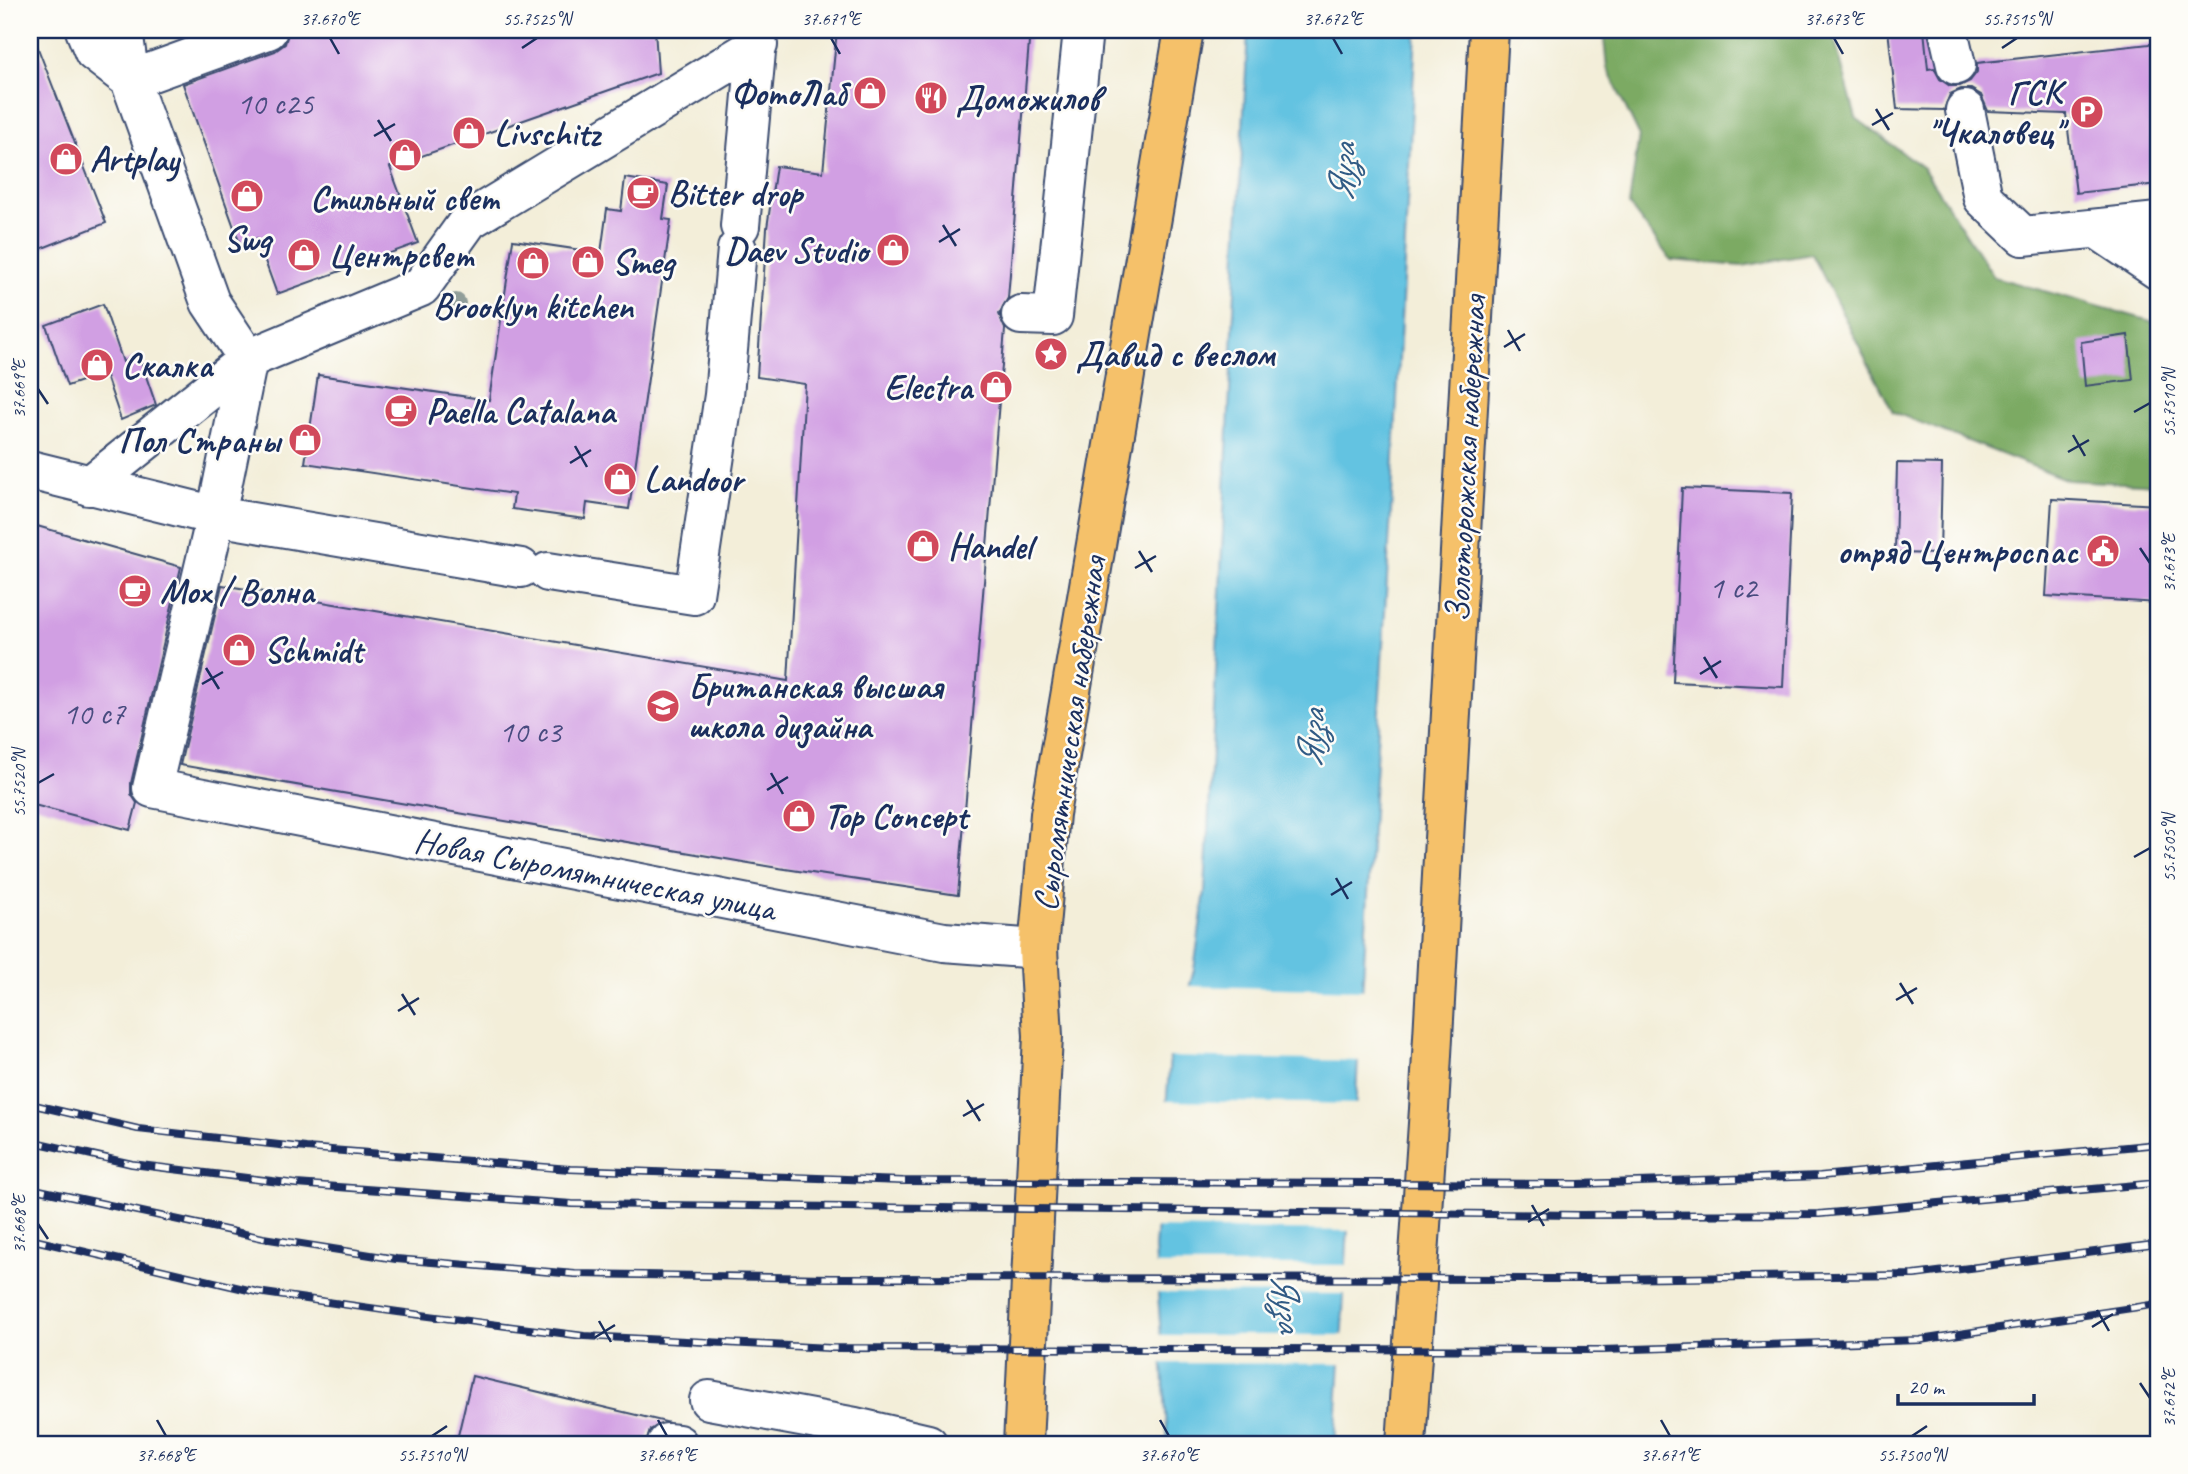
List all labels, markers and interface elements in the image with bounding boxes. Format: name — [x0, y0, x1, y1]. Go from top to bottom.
text: 37.670°E — [301, 8, 362, 30]
text: 55.7525°N — [503, 8, 574, 30]
text: 37.671°E — [802, 8, 863, 30]
text: 37.672°E — [1304, 8, 1365, 30]
text: 37.673°E — [1805, 8, 1866, 30]
text: 55.7515°N — [1983, 8, 2054, 30]
place label: ГСК "Чкаловец" — [1928, 70, 2070, 155]
place label: ФотоЛаб — [731, 71, 852, 116]
shop icon: ФотоЛаб — [851, 74, 889, 112]
place label: Доможилов — [956, 76, 1107, 121]
restaurant icon: Доможилов — [912, 79, 950, 117]
house number: 10 с25 — [237, 83, 315, 124]
parking icon: ГСК "Чкаловец" — [2068, 93, 2106, 131]
place label: Livschitz — [494, 111, 603, 156]
shop icon: Livschitz — [450, 114, 488, 152]
shop icon: Стильный свет — [386, 136, 424, 174]
place label: Artplay — [90, 137, 182, 182]
shop icon: Artplay — [47, 140, 85, 178]
water label: Яуза — [1317, 140, 1368, 203]
place label: Bitter drop — [668, 171, 805, 216]
cafe icon: Bitter drop — [624, 174, 662, 212]
place label: Стильный свет — [310, 176, 501, 221]
shop icon: Swg — [228, 177, 266, 215]
place label: Swg — [223, 217, 274, 262]
place label: Daev Studio — [725, 228, 871, 273]
shop icon: Daev Studio — [874, 231, 912, 269]
place label: Центрсвет — [328, 233, 475, 278]
shop icon: Центрсвет — [285, 236, 323, 274]
place label: Smeg — [612, 240, 677, 285]
shop icon: Smeg — [569, 243, 607, 281]
shop icon: Brooklyn kitchen — [514, 244, 552, 282]
place label: Brooklyn kitchen — [433, 284, 634, 329]
street label: Золоторожская набережная — [1434, 292, 1497, 623]
place label: Давид с веслом — [1076, 332, 1277, 377]
place icon: Давид с веслом — [1032, 335, 1070, 373]
place label: Скалка — [122, 343, 215, 388]
shop icon: Скалка — [78, 346, 116, 384]
text: 37.669°E — [8, 357, 30, 418]
place label: Electra — [884, 365, 975, 410]
text: 55.7510°N — [2158, 366, 2180, 437]
shop icon: Electra — [977, 368, 1015, 406]
place label: Paella Catalana — [426, 389, 618, 434]
cafe icon: Paella Catalana — [382, 392, 420, 430]
place label: Пол Страны — [119, 418, 283, 463]
shop icon: Пол Страны — [286, 421, 324, 459]
place label: Landoor — [644, 457, 746, 502]
shop icon: Landoor — [601, 460, 639, 498]
place label: Handel — [948, 524, 1039, 569]
shop icon: Handel — [904, 527, 942, 565]
place label: отряд Центроспас — [1837, 529, 2079, 574]
text: 37.673°E — [2158, 531, 2180, 592]
public building icon: отряд Центроспас — [2084, 532, 2122, 570]
street label: Сыромятническая набережная — [1022, 552, 1117, 914]
house number: 1 с2 — [1709, 567, 1760, 608]
place label: Мох / Волна — [160, 569, 317, 614]
cafe icon: Мох / Волна — [116, 572, 154, 610]
place label: Schmidt — [264, 628, 366, 673]
shop icon: Schmidt — [220, 631, 258, 669]
place label: Британская высшая школа дизайна — [688, 664, 945, 749]
school or university icon: Британская высшая школа дизайна — [644, 687, 682, 725]
house number: 10 с7 — [63, 693, 127, 734]
water label: Яуза — [1285, 705, 1337, 770]
house number: 10 с3 — [499, 711, 564, 752]
text: 55.7520°N — [8, 746, 30, 817]
place label: Top Concept — [824, 794, 971, 839]
shop icon: Top Concept — [780, 797, 818, 835]
text: 55.7505°N — [2158, 811, 2180, 882]
street label: Новая Сыромятническая улица — [411, 817, 782, 932]
text: 37.668°E — [8, 1192, 30, 1253]
water label: Яуза — [1259, 1270, 1315, 1337]
scale bar — [1898, 1362, 2034, 1406]
text: 37.672°E — [2158, 1366, 2180, 1427]
text: 20 m — [1908, 1374, 1946, 1400]
text: 37.668°E — [137, 1444, 198, 1466]
text: 55.7510°N — [398, 1444, 469, 1466]
text: 37.669°E — [638, 1444, 699, 1466]
text: 37.670°E — [1140, 1444, 1201, 1466]
text: 37.671°E — [1641, 1444, 1702, 1466]
text: 55.7500°N — [1878, 1444, 1949, 1466]

